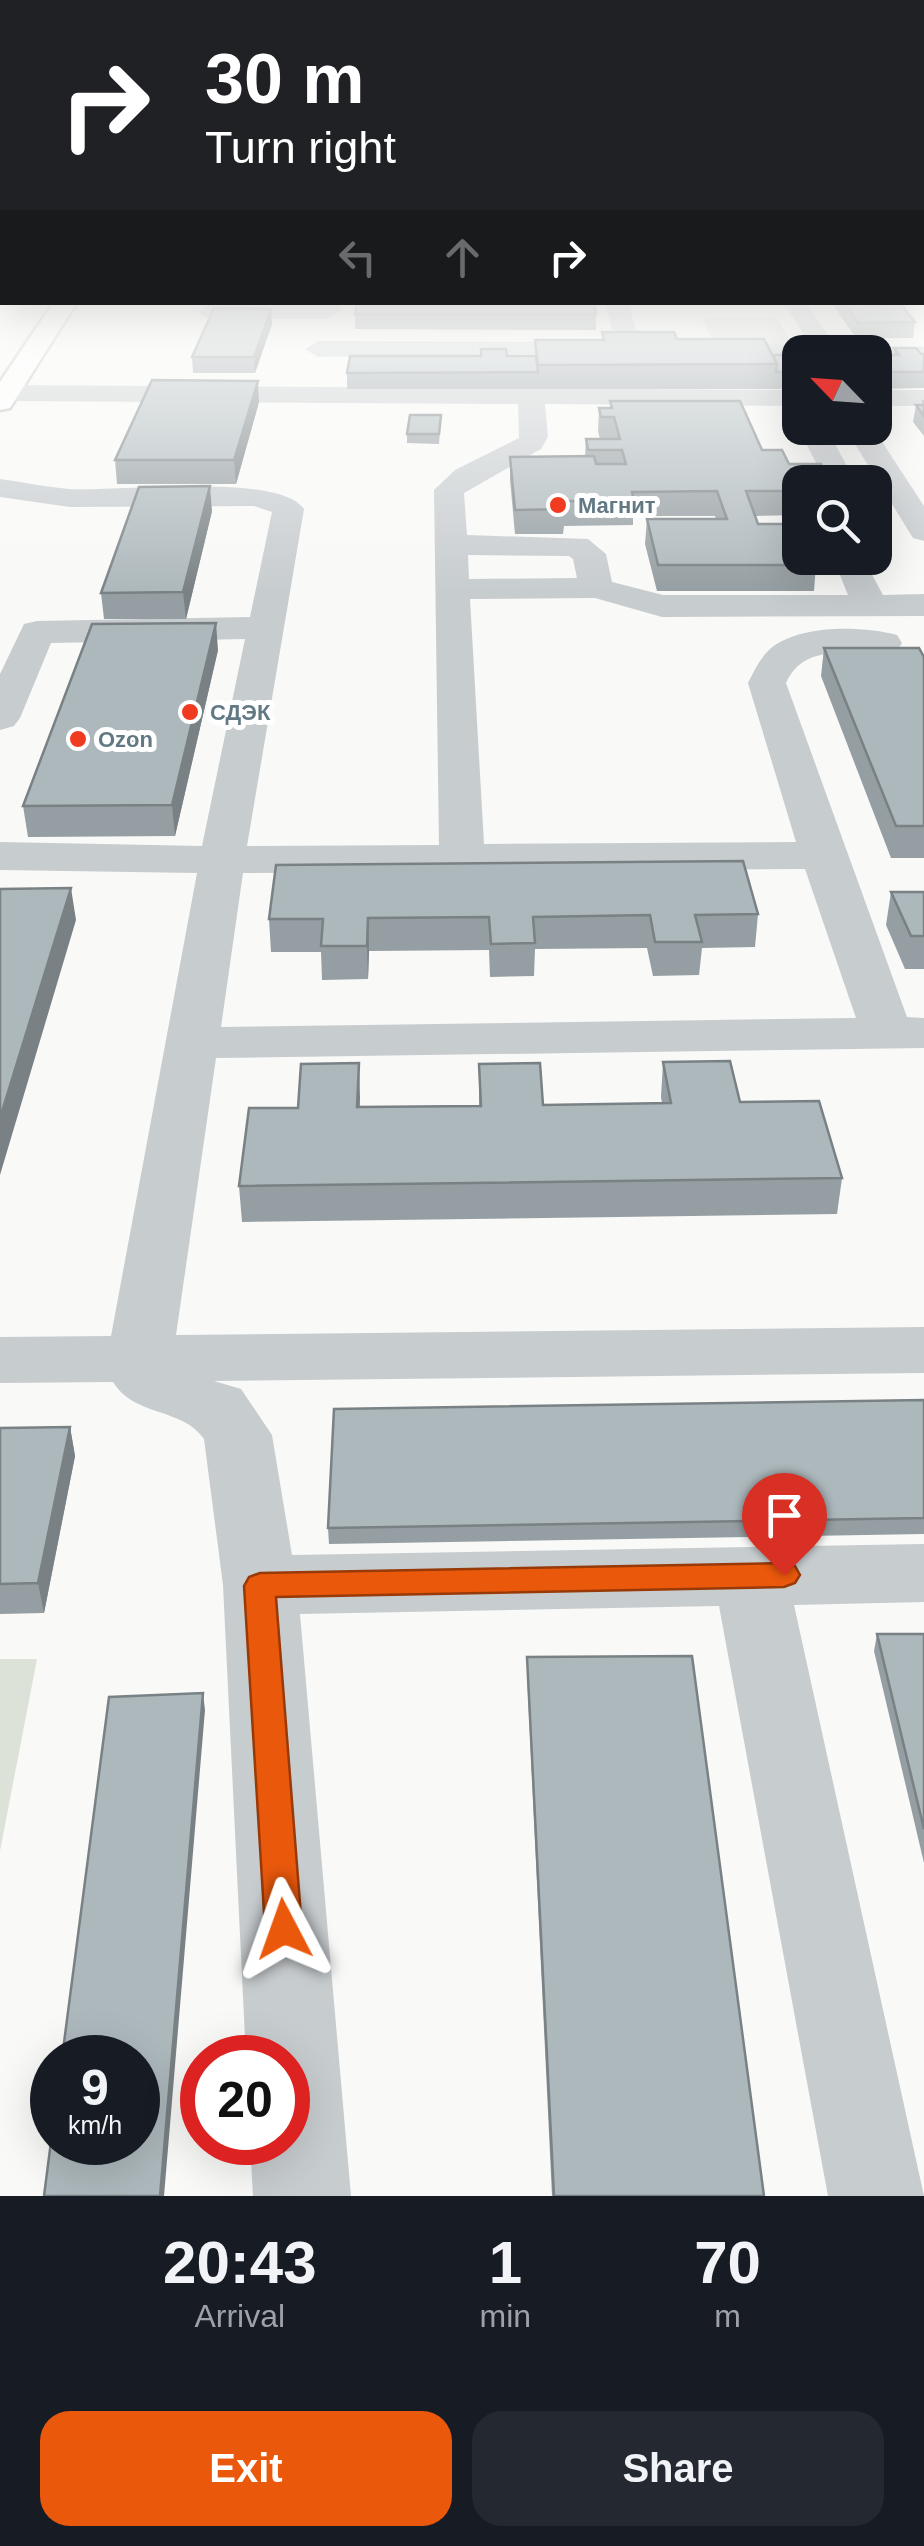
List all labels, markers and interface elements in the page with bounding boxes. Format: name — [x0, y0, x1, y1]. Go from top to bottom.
icon: right — [40, 40, 170, 170]
text: 30 m — [205, 40, 365, 118]
text: Turn right — [205, 122, 396, 173]
icon: left — [330, 230, 385, 285]
icon: ahead — [435, 230, 490, 285]
icon: right — [540, 230, 595, 285]
north arrow — [782, 335, 892, 445]
map controls — [782, 335, 892, 575]
button: search — [782, 465, 892, 575]
place label: Магнит — [578, 493, 656, 518]
marker: Магнит — [547, 494, 569, 516]
place label: СДЭК — [210, 700, 271, 725]
marker: СДЭК — [179, 701, 201, 723]
place label: Ozon — [98, 727, 153, 752]
marker: Ozon — [67, 728, 89, 750]
pin — [742, 1473, 827, 1576]
icon: arrive — [757, 1488, 812, 1543]
position arrow — [232, 1877, 336, 1981]
speed limit sign: 20 — [180, 2035, 310, 2165]
text: 9 — [81, 2060, 109, 2116]
text: km/h — [68, 2111, 122, 2139]
text: 20:43 — [163, 2229, 317, 2296]
text: 1 — [489, 2229, 522, 2296]
text: 70 — [694, 2229, 761, 2296]
text: Arrival — [194, 2298, 285, 2334]
text: min — [480, 2298, 531, 2334]
text: m — [714, 2298, 741, 2334]
button: Exit — [40, 2411, 452, 2526]
button: Share — [472, 2411, 884, 2526]

